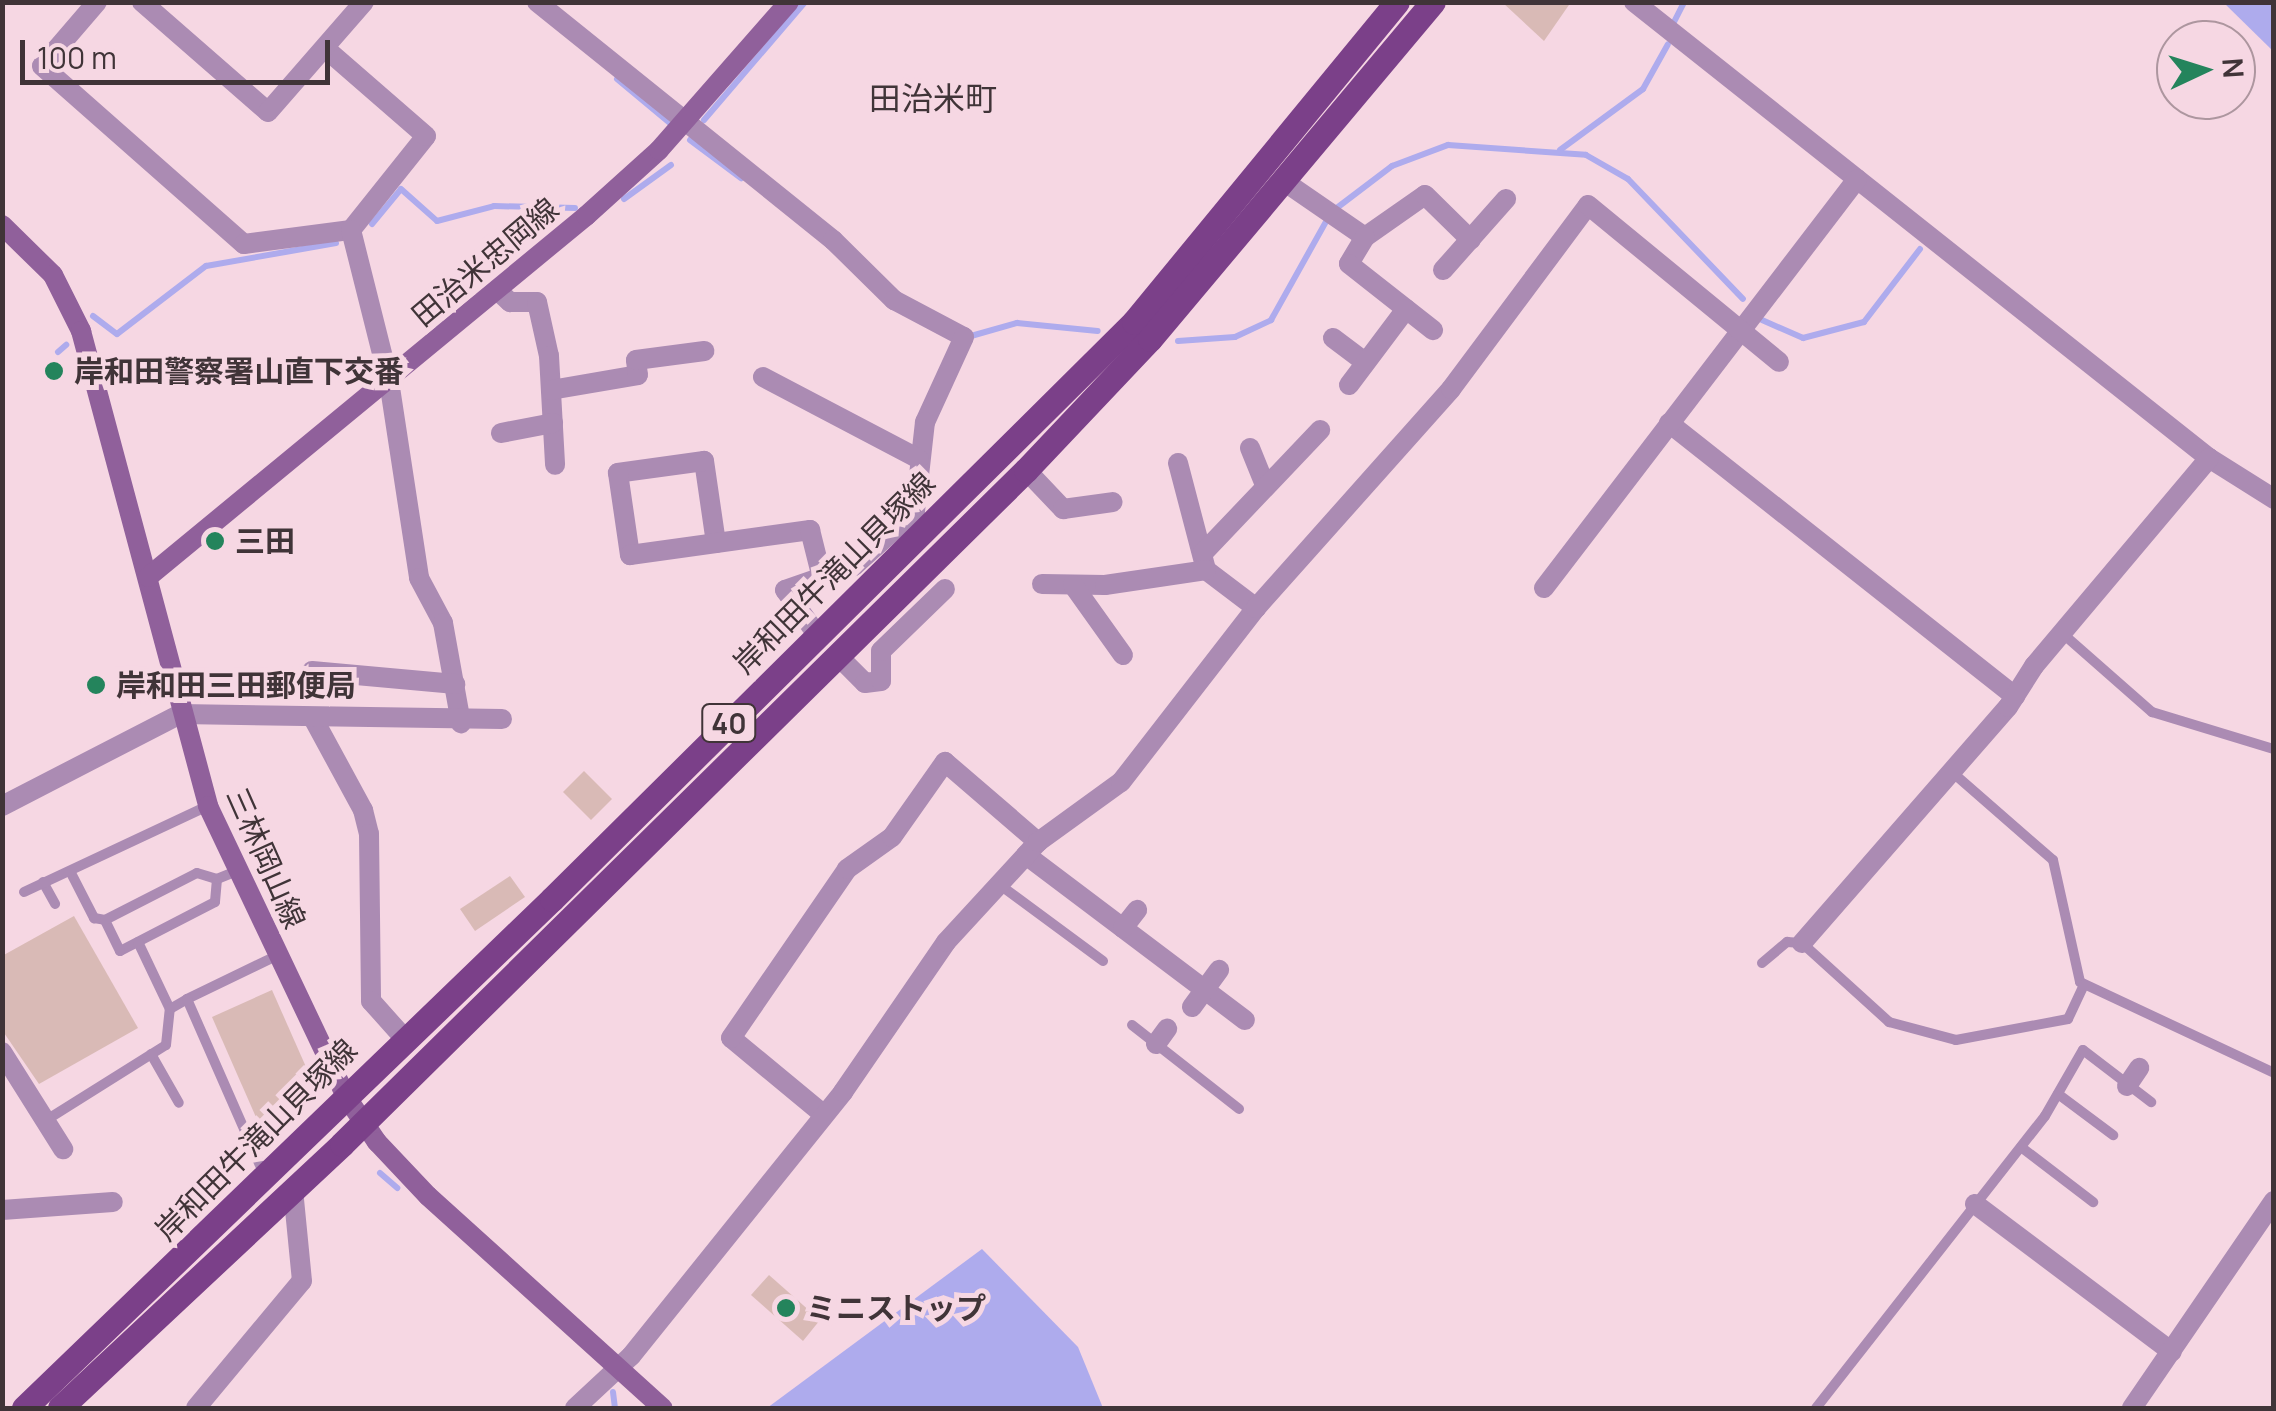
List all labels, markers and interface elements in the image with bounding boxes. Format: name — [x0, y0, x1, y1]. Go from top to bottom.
scale bar — [25, 20, 335, 82]
north arrow — [2156, 20, 2256, 120]
text: 100 m — [37, 37, 117, 78]
text: N — [2214, 57, 2254, 79]
district label: 田治米町 — [869, 79, 997, 117]
street label: 田治米忠岡線 — [404, 190, 566, 334]
place label: 岸和田警察署山直下交番 — [74, 353, 404, 389]
marker: 岸和田警察署山直下交番 — [43, 360, 65, 382]
street label: 岸和田牛滝山貝塚線 — [726, 465, 942, 681]
place label: 三田 — [235, 523, 295, 559]
marker: 三田 — [204, 530, 226, 552]
place label: 岸和田三田郵便局 — [116, 667, 356, 703]
marker: 岸和田三田郵便局 — [85, 674, 107, 696]
road number: 40 — [699, 700, 759, 746]
street label: 三林岡山線 — [219, 782, 313, 934]
street label: 岸和田牛滝山貝塚線 — [148, 1032, 364, 1248]
place label: ミニストップ — [806, 1290, 986, 1326]
marker: ミニストップ — [775, 1297, 797, 1319]

